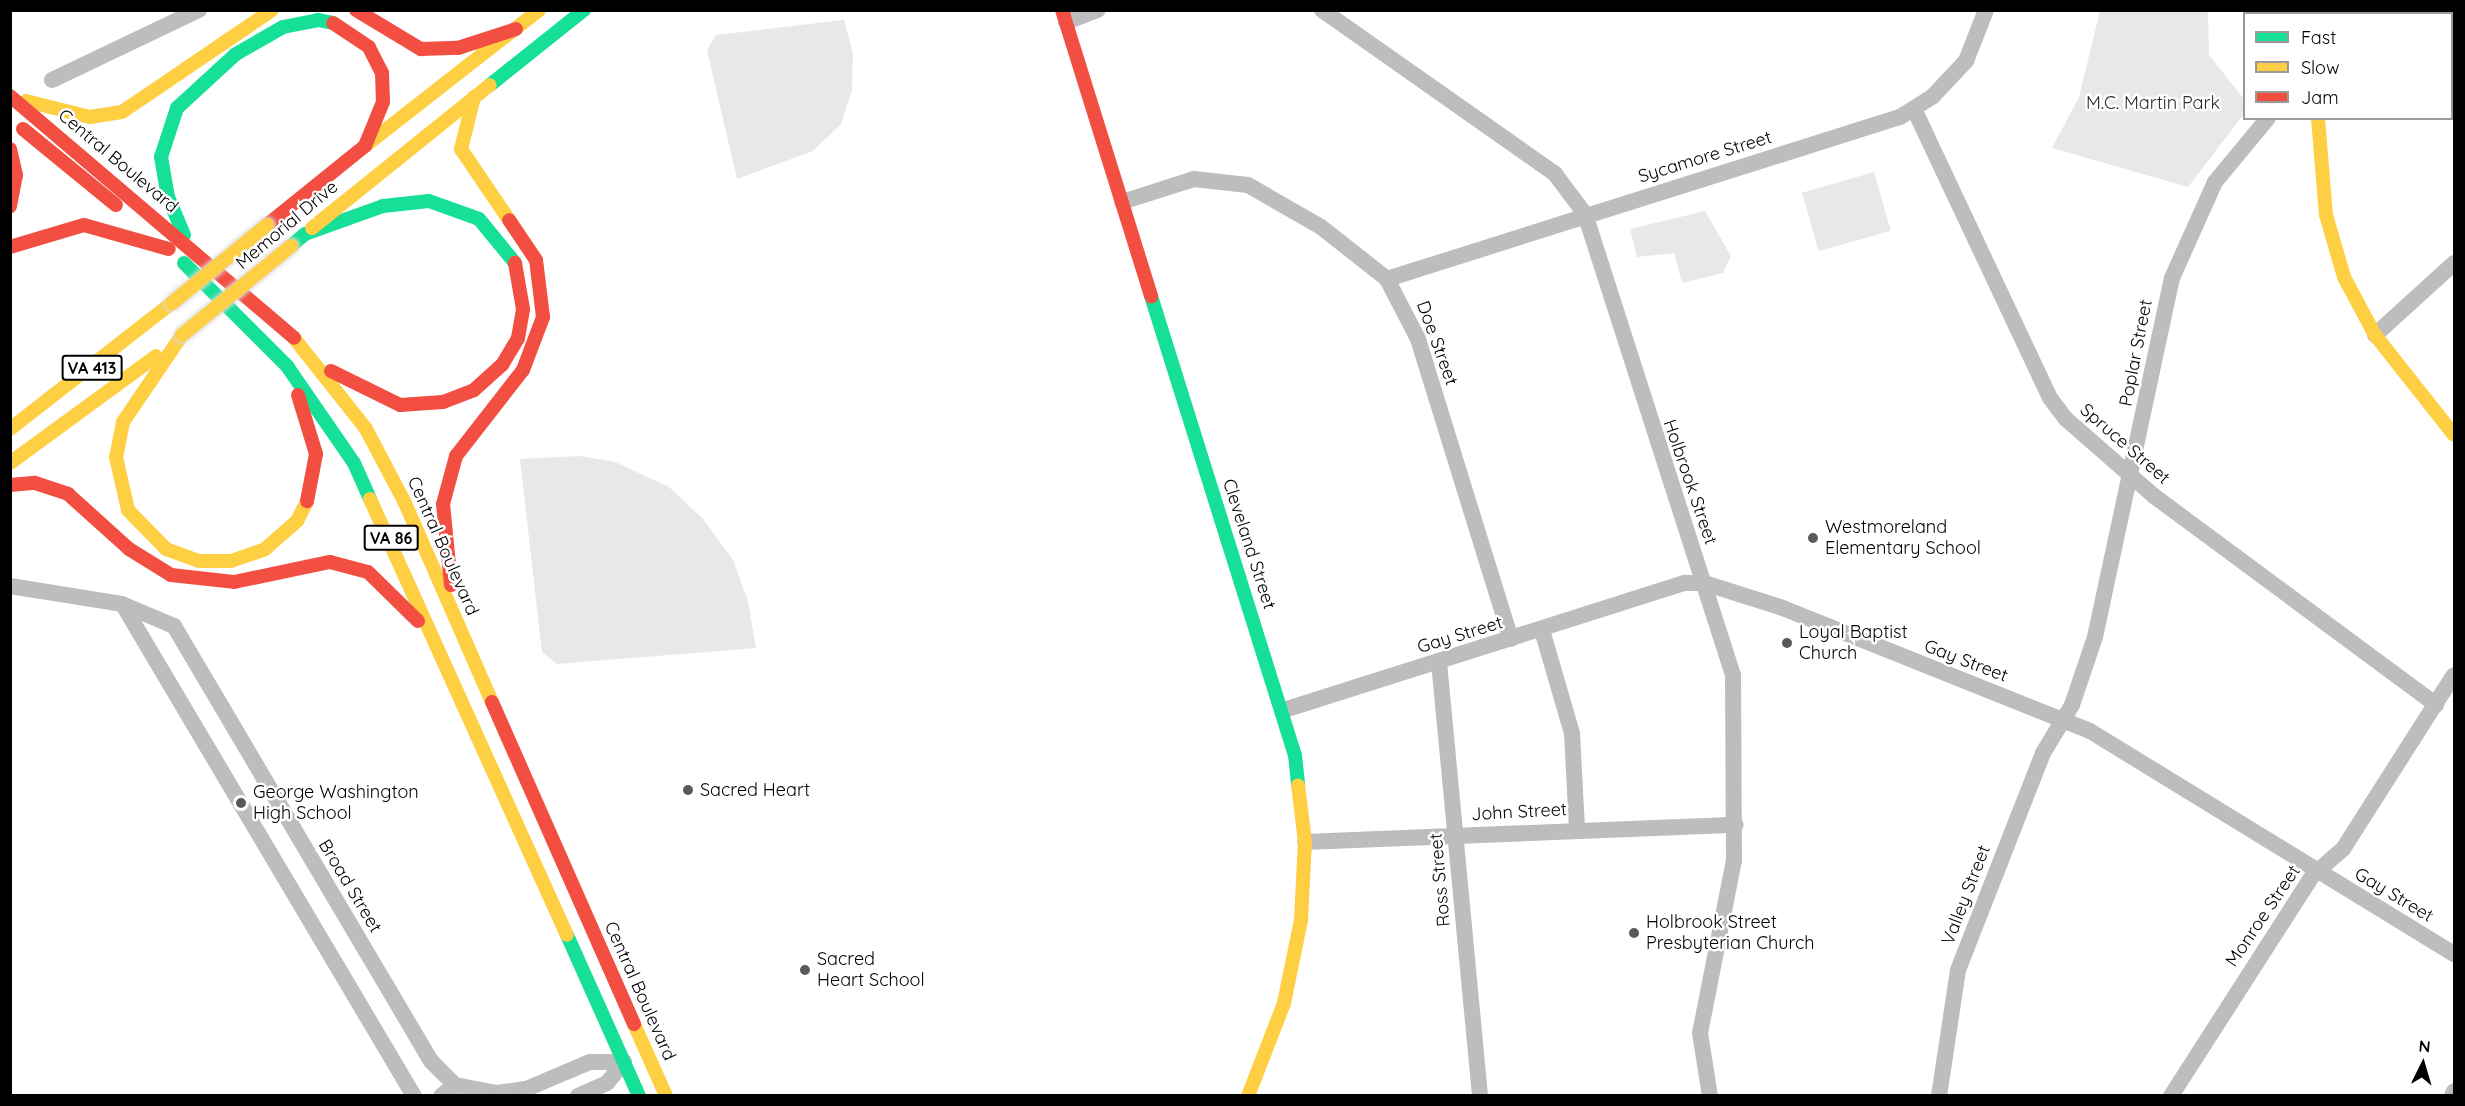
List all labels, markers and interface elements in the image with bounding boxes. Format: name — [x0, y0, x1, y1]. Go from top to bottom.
legend — [2243, 12, 2453, 120]
text: Fast — [2301, 26, 2336, 49]
text: Slow — [2301, 56, 2339, 79]
text: Jam — [2301, 86, 2339, 109]
park label: M.C. Martin Park — [2086, 92, 2220, 114]
street label: Central Boulevard — [54, 105, 182, 217]
street label: Sycamore Street — [1636, 126, 1774, 188]
street label: Memorial Drive — [232, 176, 342, 274]
street label: Doe Street — [1412, 298, 1462, 388]
street label: Poplar Street — [2115, 298, 2157, 408]
road number: VA 413 — [60, 355, 124, 381]
street label: Spruce Street — [2076, 399, 2174, 489]
street label: Holbrook Street — [1658, 417, 1722, 547]
street label: Central Boulevard — [403, 473, 483, 619]
street label: Cleveland Street — [1218, 476, 1280, 612]
place label: Westmoreland Elementary School — [1825, 517, 1981, 560]
road number: VA 86 — [362, 525, 420, 551]
marker: Westmoreland Elementary School — [1806, 531, 1820, 545]
street label: Gay Street — [1415, 612, 1505, 658]
place label: Loyal Baptist Church — [1799, 622, 1908, 664]
street label: Gay Street — [1921, 635, 2011, 687]
marker: Loyal Baptist Church — [1780, 636, 1794, 650]
place label: Sacred Heart — [700, 779, 810, 801]
place label: George Washington High School — [253, 782, 419, 824]
marker: Sacred Heart — [681, 783, 695, 797]
marker: George Washington High School — [234, 796, 248, 810]
street label: John Street — [1471, 799, 1567, 825]
street label: Ross Street — [1425, 832, 1455, 928]
street label: Broad Street — [314, 835, 386, 937]
street label: Valley Street — [1937, 842, 1995, 948]
street label: Monroe Street — [2221, 861, 2305, 971]
street label: Gay Street — [2351, 863, 2437, 927]
place label: Holbrook Street Presbyterian Church — [1646, 912, 1814, 954]
street label: Central Boulevard — [600, 918, 680, 1064]
marker: Holbrook Street Presbyterian Church — [1627, 926, 1641, 940]
place label: Sacred Heart School — [817, 949, 925, 992]
marker: Sacred Heart School — [798, 963, 812, 977]
north arrow — [2393, 1034, 2453, 1094]
text: N — [2418, 1036, 2431, 1057]

